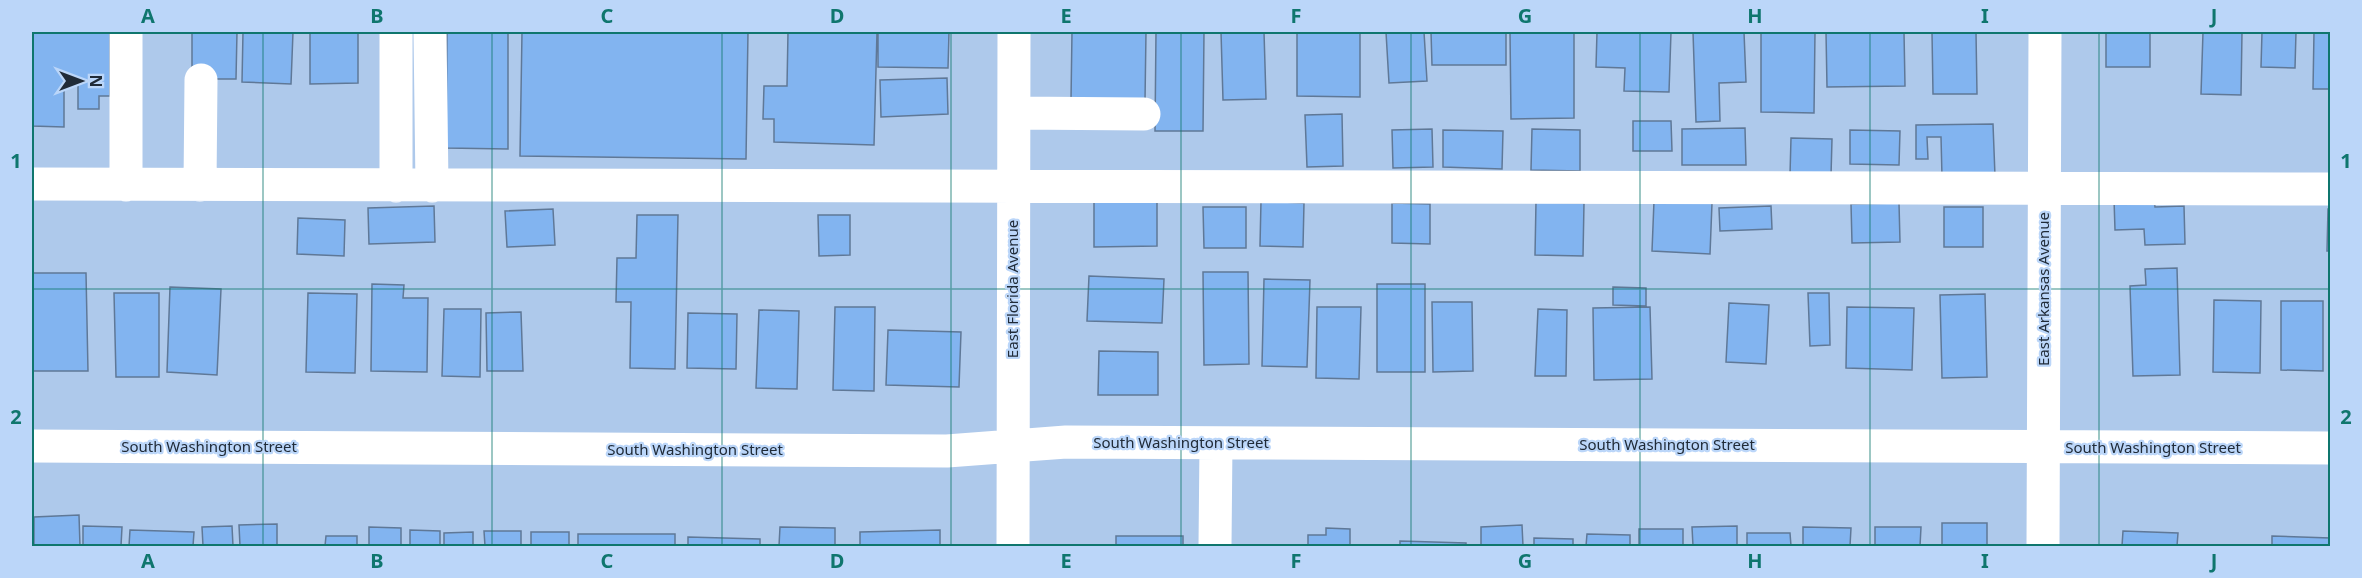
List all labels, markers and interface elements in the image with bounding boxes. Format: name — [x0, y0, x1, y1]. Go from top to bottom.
text: A — [141, 2, 155, 29]
text: B — [370, 2, 384, 29]
text: C — [601, 2, 614, 29]
text: D — [830, 2, 844, 29]
text: E — [1060, 2, 1072, 29]
text: F — [1291, 2, 1301, 29]
text: G — [1518, 2, 1532, 29]
text: H — [1747, 2, 1763, 29]
text: I — [1981, 2, 1989, 29]
text: J — [2209, 2, 2217, 29]
north arrow — [51, 51, 111, 111]
text: N — [85, 74, 107, 88]
text: 1 — [10, 147, 22, 174]
text: 1 — [2340, 147, 2352, 174]
street label: East Arkansas Avenue — [2033, 212, 2053, 366]
street label: East Florida Avenue — [1002, 220, 1022, 358]
text: 2 — [10, 403, 22, 430]
text: 2 — [2340, 403, 2352, 430]
street label: South Washington Street — [1093, 432, 1269, 452]
street label: South Washington Street — [1579, 434, 1755, 454]
street label: South Washington Street — [121, 436, 297, 456]
street label: South Washington Street — [2065, 437, 2241, 457]
street label: South Washington Street — [607, 439, 783, 459]
text: A — [141, 547, 155, 574]
text: B — [370, 547, 384, 574]
text: C — [601, 547, 614, 574]
text: D — [830, 547, 844, 574]
text: E — [1060, 547, 1072, 574]
text: F — [1291, 547, 1301, 574]
text: G — [1518, 547, 1532, 574]
text: H — [1747, 547, 1763, 574]
text: I — [1981, 547, 1989, 574]
text: J — [2209, 547, 2217, 574]

